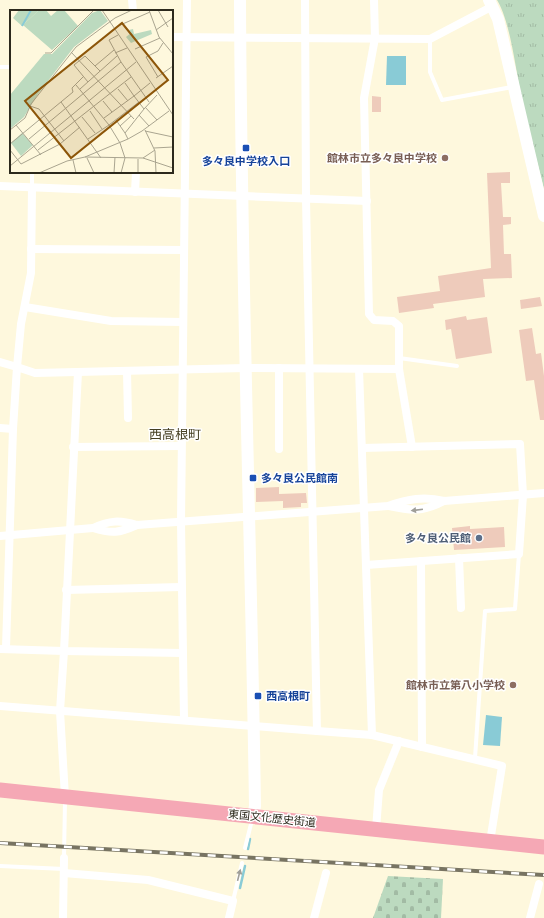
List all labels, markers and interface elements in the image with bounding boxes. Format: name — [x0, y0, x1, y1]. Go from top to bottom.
inset map — [10, 10, 173, 173]
marker: 多々良中学校入口 — [241, 143, 251, 153]
place label: 館林市立多々良中学校 — [326, 151, 437, 166]
marker: 館林市立多々良中学校 — [440, 153, 450, 163]
place label: 多々良中学校入口 — [202, 154, 290, 169]
district label: 西高根町 — [149, 426, 201, 444]
place label: 多々良公民館南 — [261, 471, 338, 486]
marker: 多々良公民館南 — [248, 473, 258, 483]
one-way arrow — [411, 507, 423, 513]
place label: 多々良公民館 — [405, 531, 471, 546]
marker: 多々良公民館 — [474, 533, 484, 543]
place label: 館林市立第八小学校 — [405, 678, 505, 693]
marker: 館林市立第八小学校 — [508, 680, 518, 690]
place label: 西高根町 — [266, 689, 310, 704]
marker: 西高根町 — [253, 691, 263, 701]
street label: 東国文化歴史街道 — [227, 806, 316, 831]
one-way arrow — [236, 868, 242, 880]

